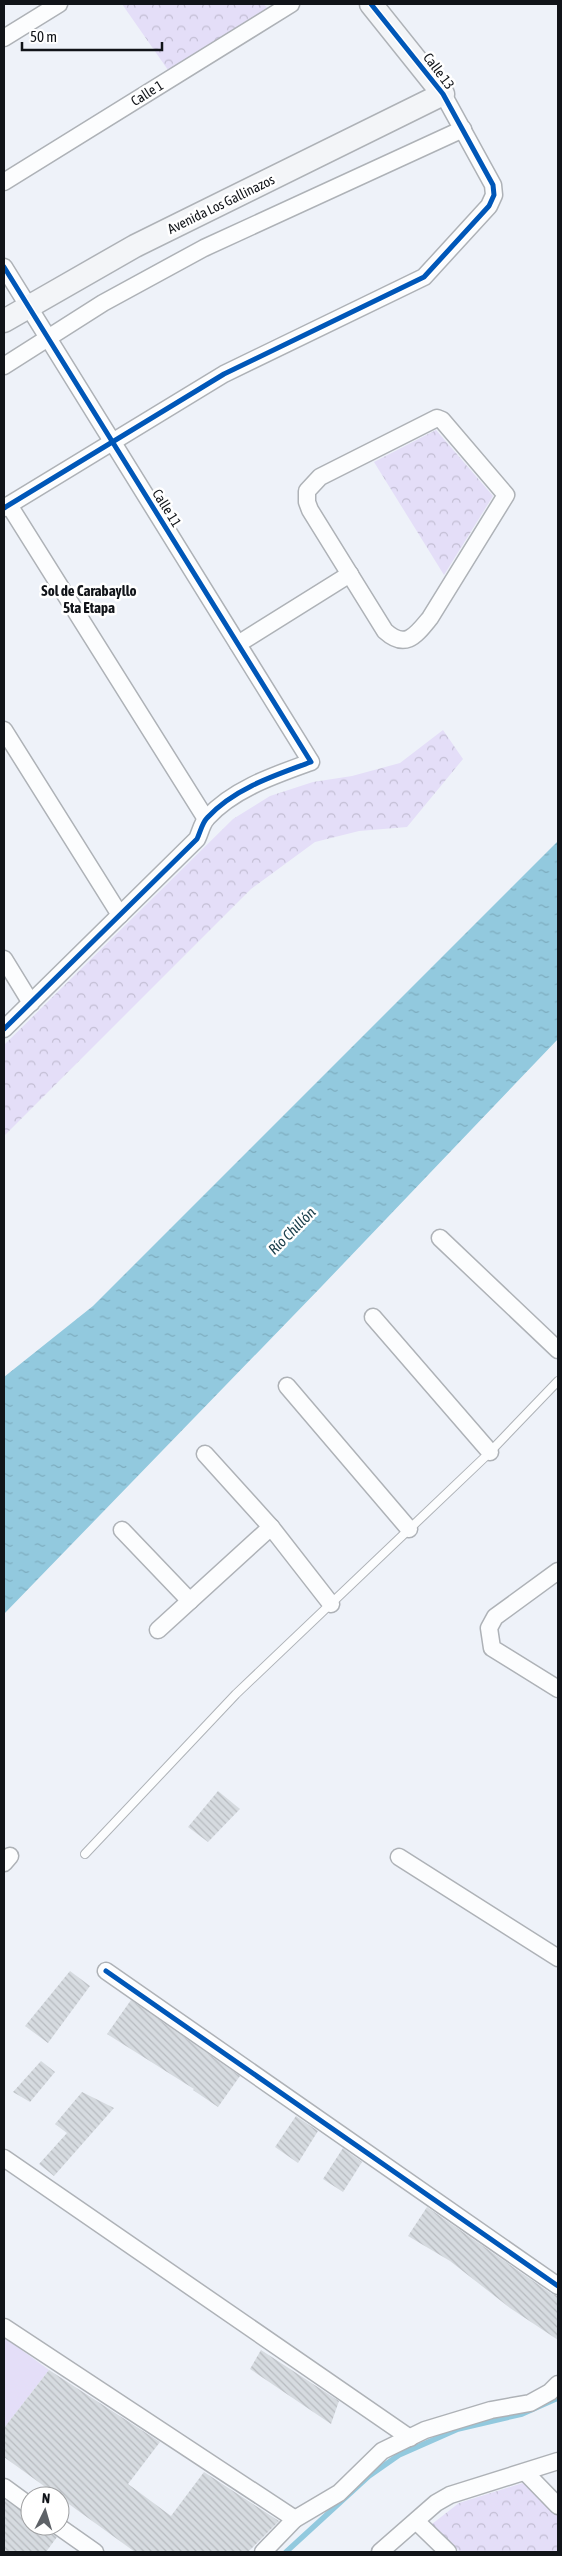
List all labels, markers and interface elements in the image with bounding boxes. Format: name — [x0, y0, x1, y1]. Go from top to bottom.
scale bar — [22, 20, 162, 52]
text: 50 m — [30, 28, 57, 45]
street label: Calle 13 — [420, 50, 458, 92]
street label: Calle 1 — [128, 77, 166, 109]
street label: Avenida Los Gallinazos — [165, 171, 277, 237]
street label: Calle 11 — [149, 486, 185, 530]
district label: Sol de Carabayllo 5ta Etapa — [41, 582, 137, 616]
water label: Río Chillón — [265, 1204, 319, 1258]
north arrow — [20, 2486, 70, 2536]
text: N — [41, 2490, 51, 2506]

